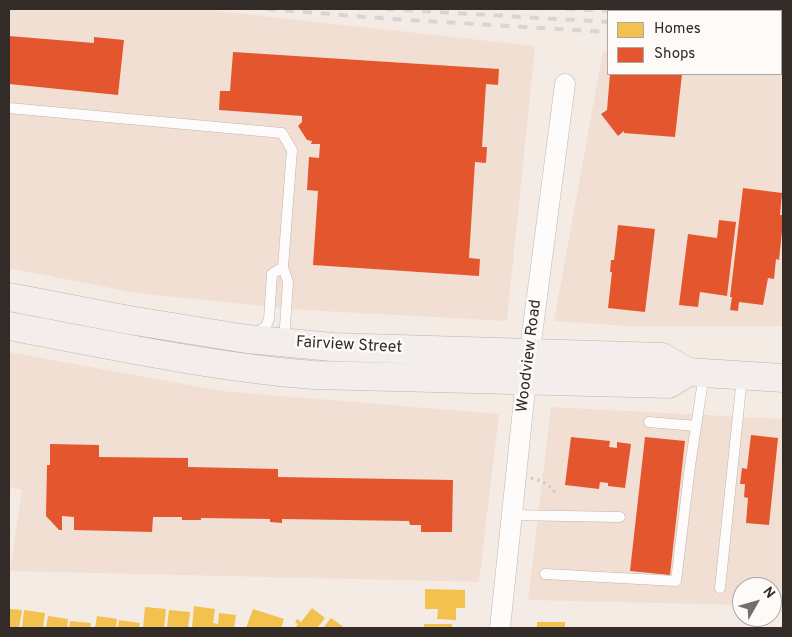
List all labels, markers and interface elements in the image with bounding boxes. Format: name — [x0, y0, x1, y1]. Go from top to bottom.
legend — [607, 10, 782, 75]
text: Homes — [654, 20, 701, 39]
text: Shops — [654, 45, 695, 64]
street label: Woodview Road — [514, 299, 546, 413]
street label: Fairview Street — [295, 334, 403, 358]
north arrow — [732, 577, 782, 627]
text: N — [759, 584, 778, 602]

